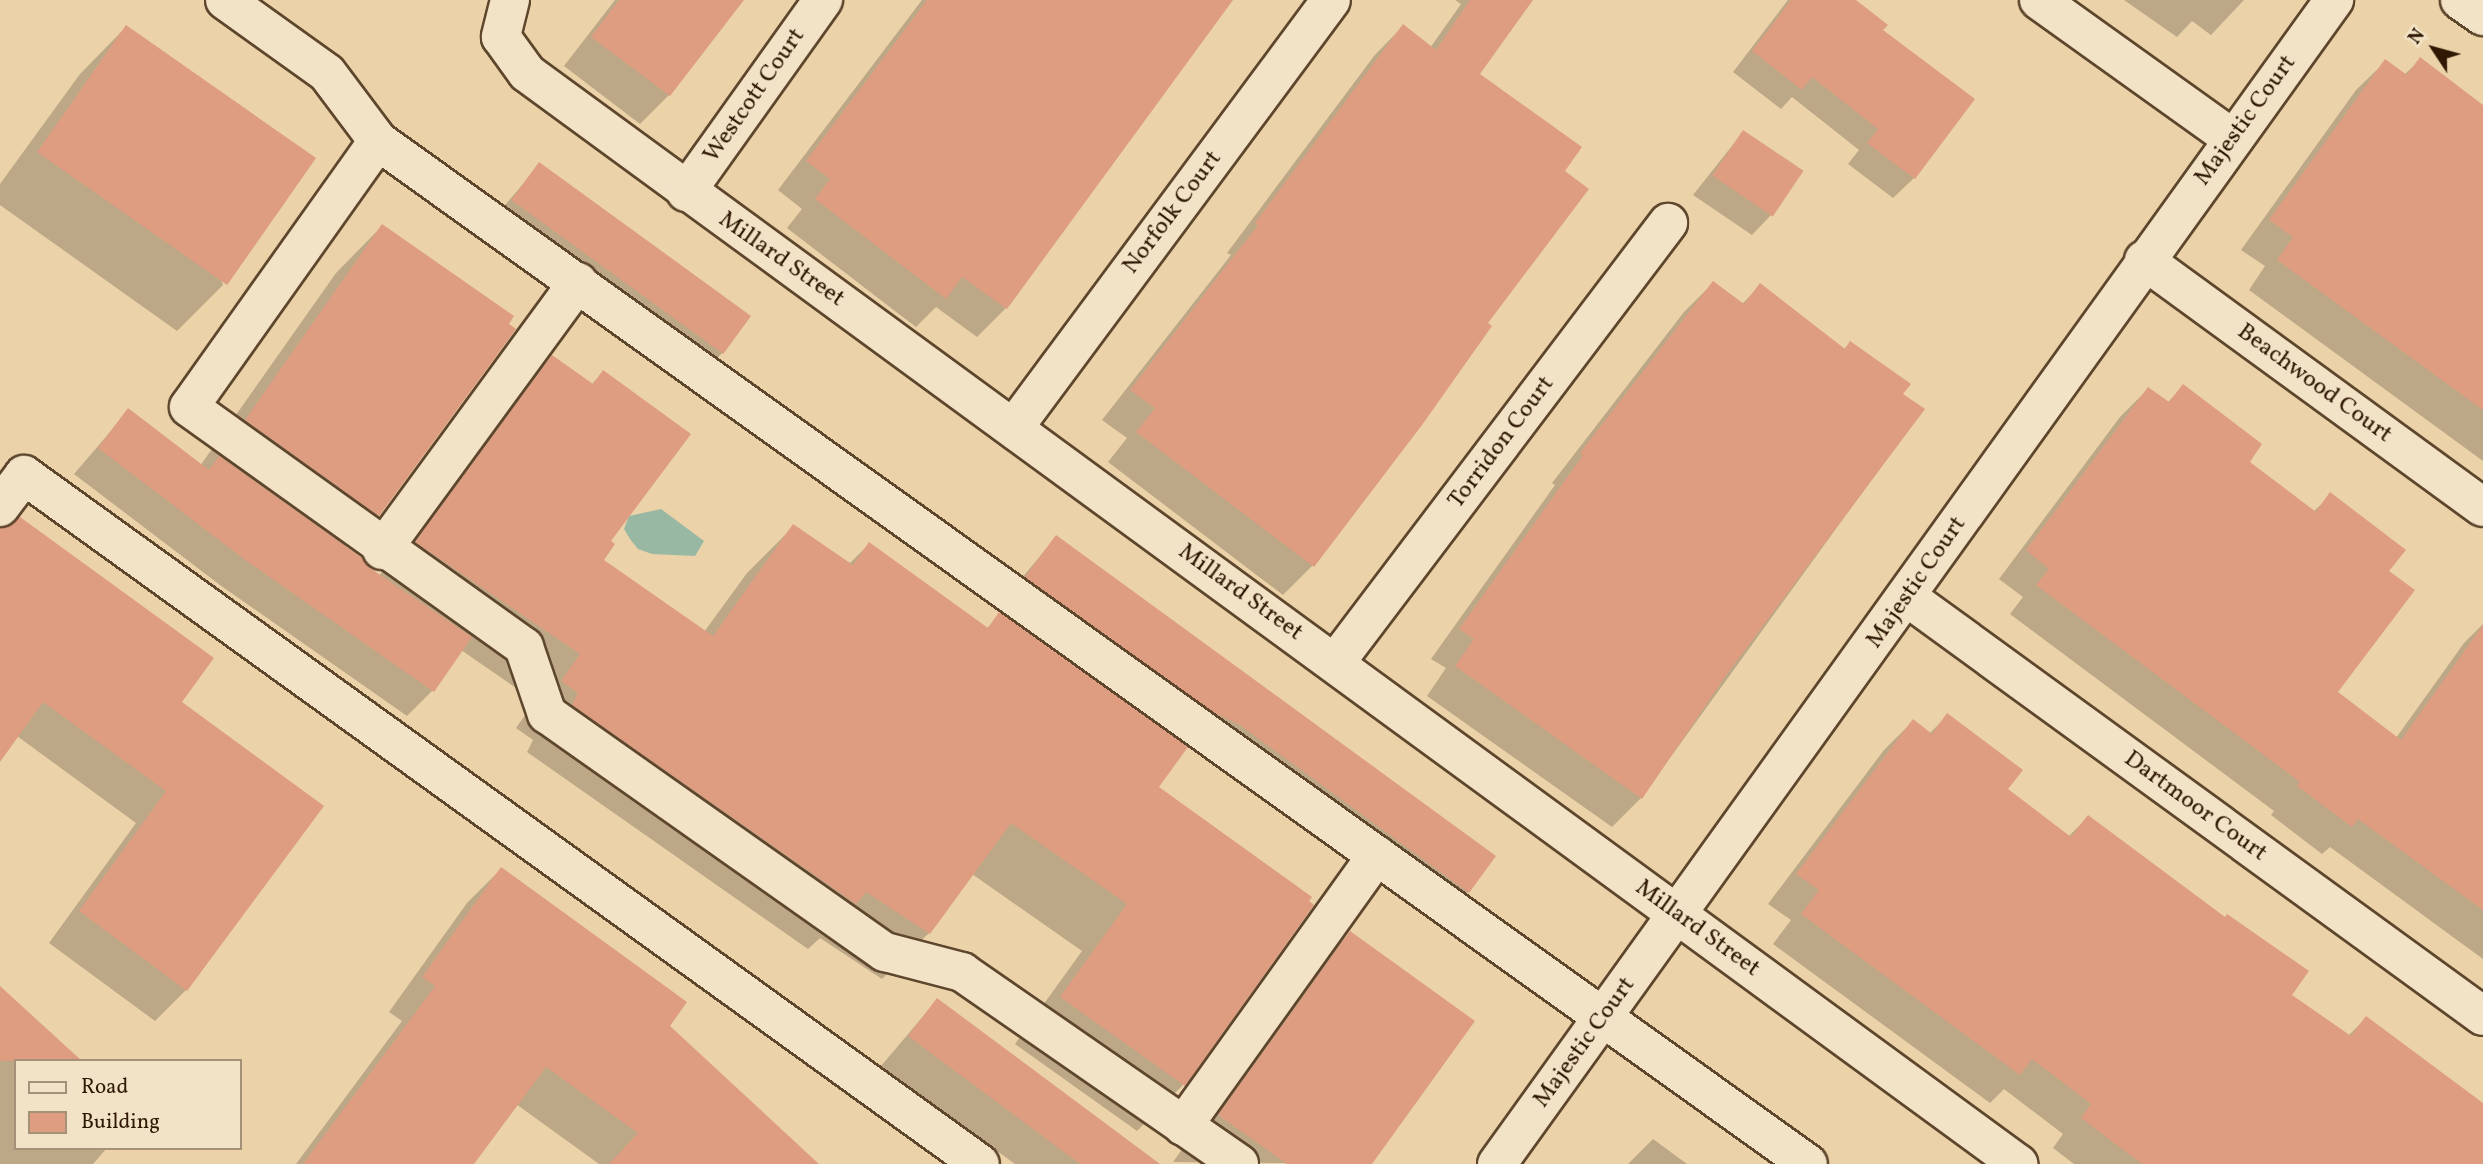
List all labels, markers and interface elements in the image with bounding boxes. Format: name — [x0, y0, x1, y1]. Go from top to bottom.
north arrow — [2399, 14, 2469, 84]
street label: Westcott Court — [698, 23, 812, 169]
text: N — [2402, 23, 2432, 50]
street label: Majestic Court — [2189, 50, 2303, 192]
street label: Norfolk Court — [1117, 146, 1229, 280]
street label: Millard Street — [712, 206, 850, 314]
street label: Beachwood Court — [2231, 318, 2397, 450]
street label: Torridon Court — [1443, 371, 1561, 515]
street label: Majestic Court — [1861, 512, 1973, 654]
street label: Millard Street — [1172, 538, 1308, 648]
street label: Dartmoor Court — [2118, 745, 2272, 869]
street label: Millard Street — [1629, 874, 1765, 984]
street label: Majestic Court — [1528, 972, 1642, 1114]
legend — [14, 1059, 242, 1150]
text: Road — [81, 1073, 128, 1102]
text: Building — [81, 1108, 160, 1137]

